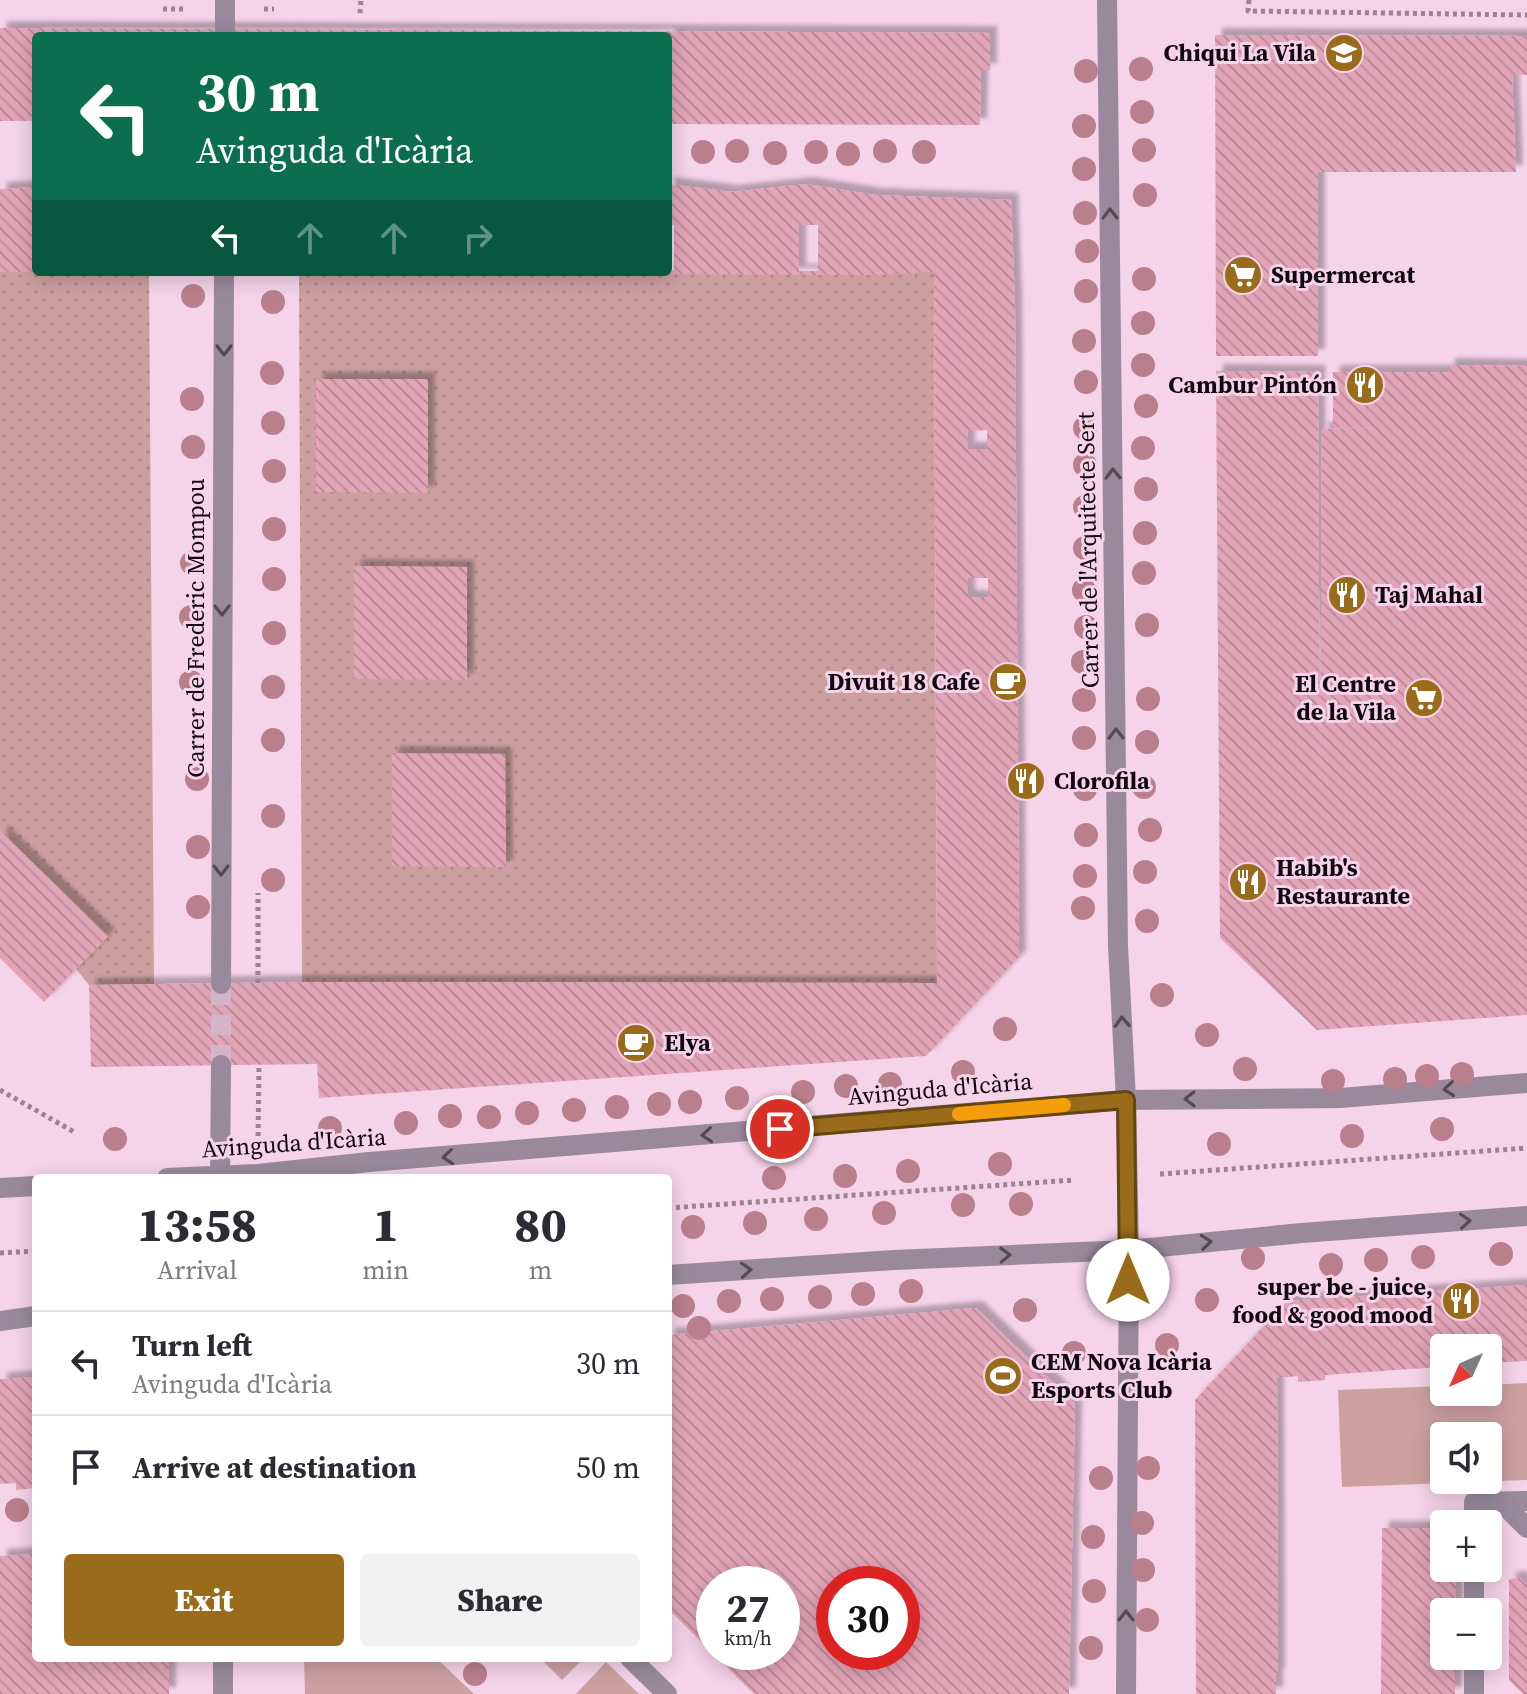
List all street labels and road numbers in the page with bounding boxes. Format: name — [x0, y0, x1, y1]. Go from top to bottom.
street label: Carrer de l'Arquitecte Sert — [1069, 411, 1106, 688]
street label: Carrer de Frederic Mompou — [179, 478, 212, 778]
street label: Avinguda d'Icària — [846, 1064, 1034, 1113]
street label: Avinguda d'Icària — [201, 1120, 388, 1165]

